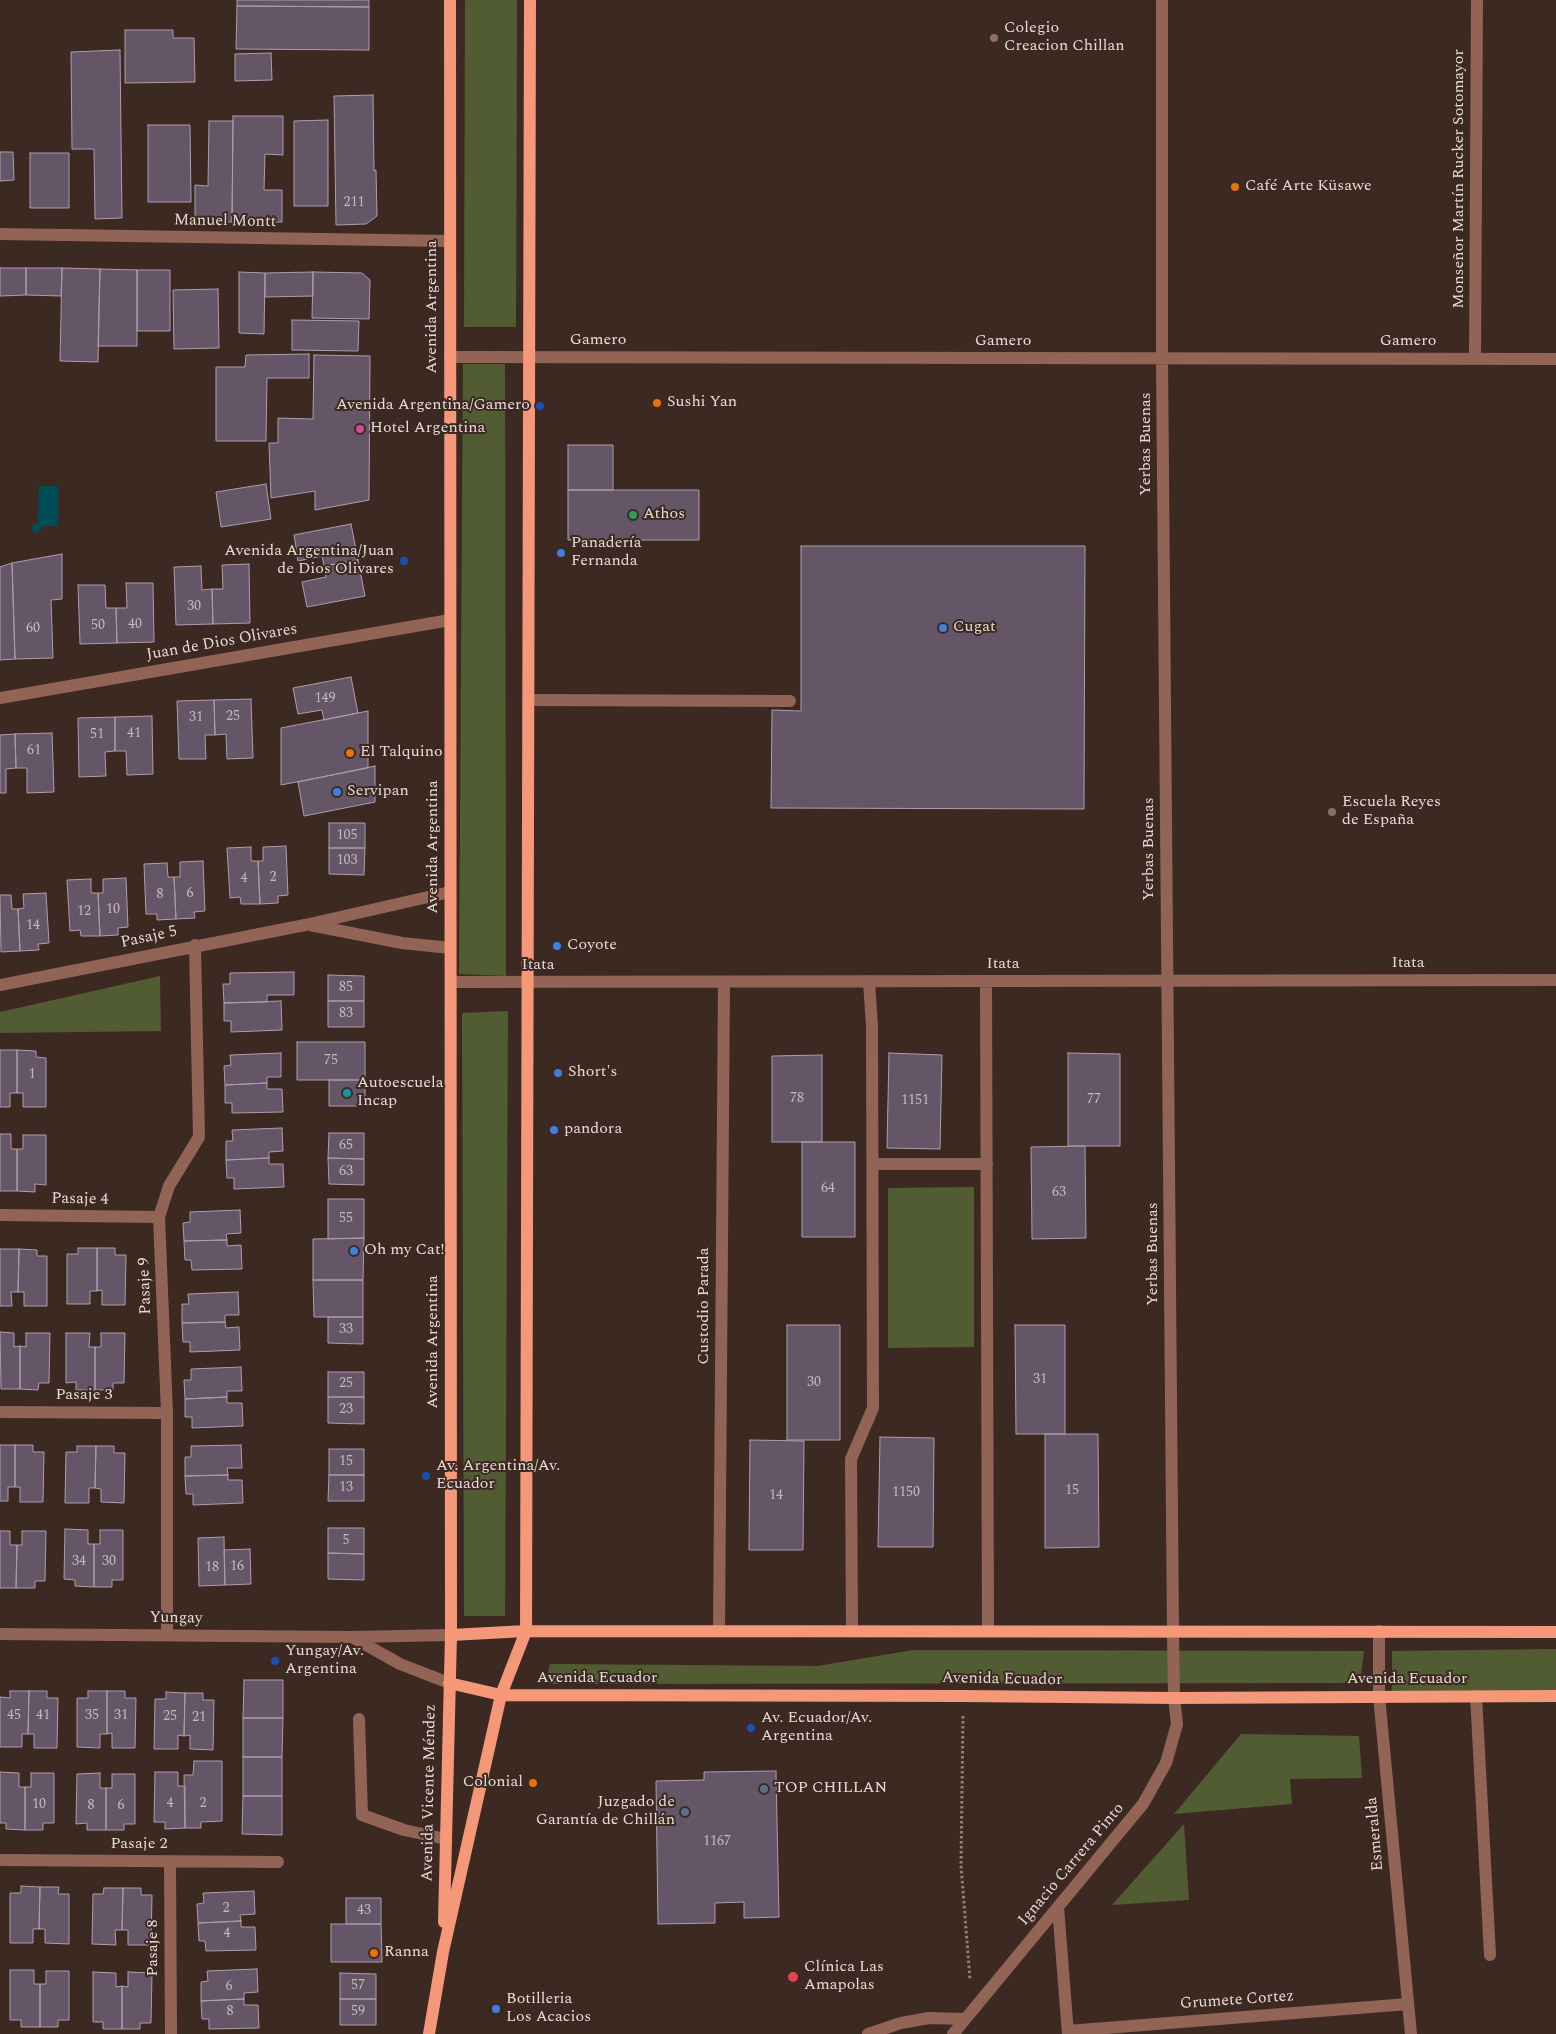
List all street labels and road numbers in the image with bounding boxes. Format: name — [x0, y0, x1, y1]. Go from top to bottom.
street label: Monseñor Martín Rucker Sotomayor — [1450, 49, 1470, 309]
street label: Manuel Montt — [174, 212, 276, 232]
street label: Avenida Argentina — [423, 240, 443, 374]
street label: Gamero — [570, 331, 626, 351]
street label: Gamero — [975, 332, 1031, 352]
street label: Gamero — [1380, 332, 1436, 352]
street label: Yerbas Buenas — [1137, 392, 1157, 496]
street label: Juan de Dios Olivares — [145, 620, 299, 666]
street label: Avenida Argentina — [424, 780, 444, 914]
street label: Yerbas Buenas — [1140, 797, 1160, 901]
street label: Pasaje 5 — [119, 923, 179, 953]
street label: Itata — [1391, 954, 1425, 974]
street label: Itata — [986, 955, 1020, 975]
street label: Itata — [521, 956, 555, 976]
street label: Pasaje 4 — [51, 1190, 109, 1210]
street label: Yerbas Buenas — [1144, 1202, 1164, 1306]
street label: Custodio Parada — [695, 1247, 715, 1365]
street label: Pasaje 9 — [135, 1257, 157, 1315]
street label: Avenida Argentina — [424, 1275, 444, 1409]
street label: Pasaje 3 — [55, 1386, 113, 1406]
street label: Yungay — [149, 1609, 203, 1629]
street label: Avenida Ecuador — [537, 1669, 657, 1689]
street label: Avenida Ecuador — [942, 1669, 1062, 1691]
street label: Avenida Ecuador — [1347, 1670, 1467, 1690]
street label: Avenida Vicente Méndez — [419, 1704, 441, 1882]
street label: Esmeralda — [1363, 1796, 1389, 1872]
street label: Ignacio Carrera Pinto — [1015, 1800, 1129, 1930]
street label: Pasaje 2 — [110, 1835, 168, 1855]
street label: Pasaje 8 — [144, 1919, 164, 1977]
street label: Grumete Cortez — [1179, 1987, 1295, 2015]

